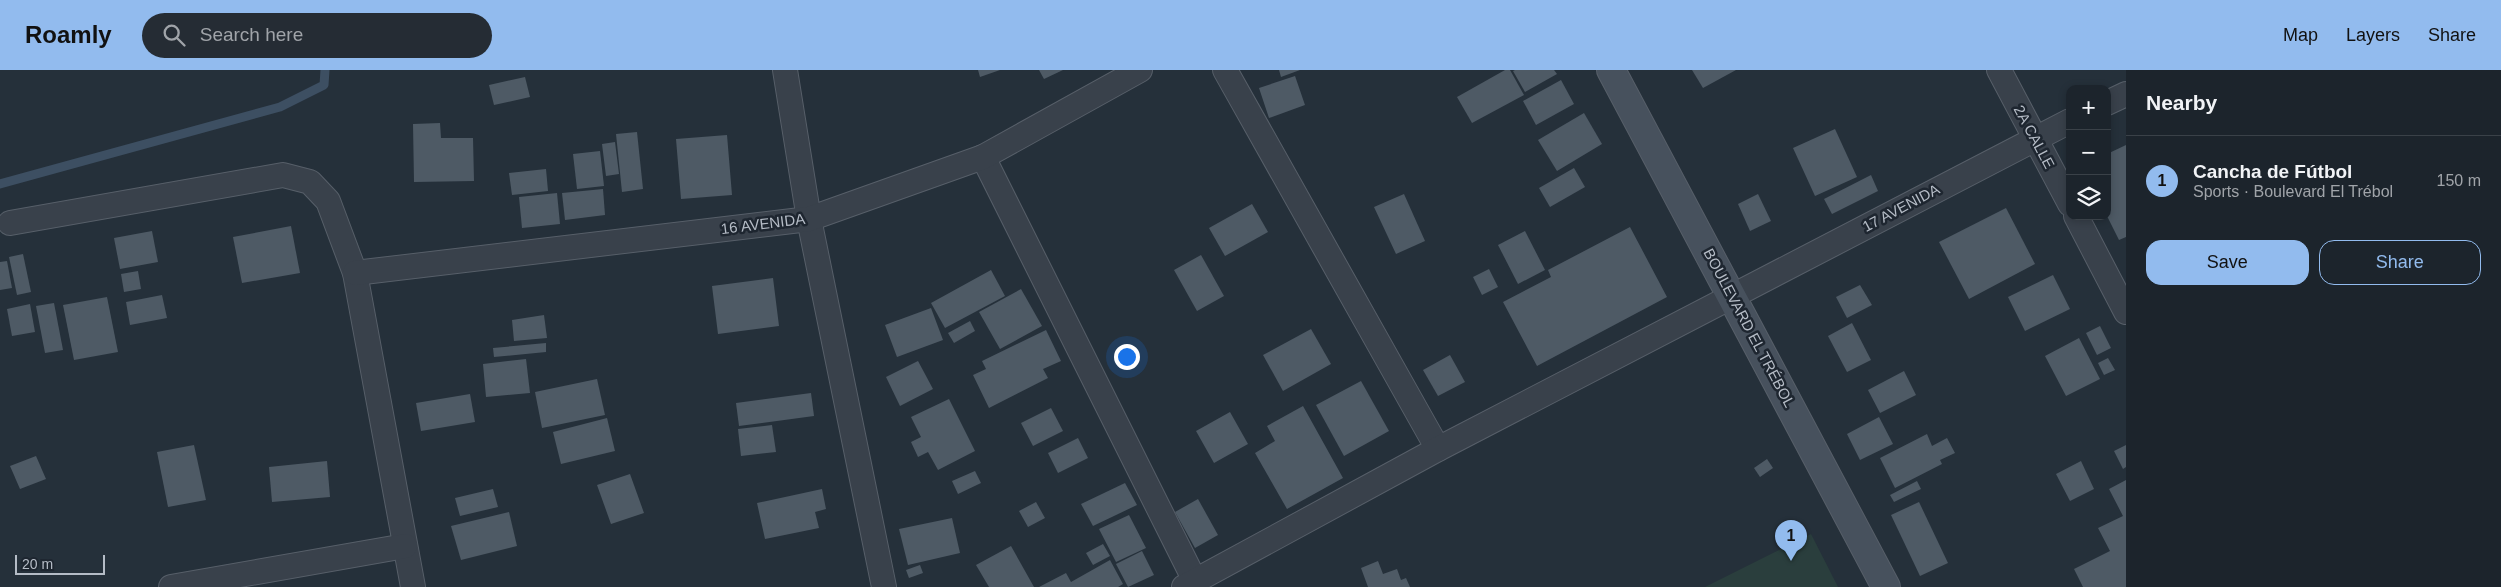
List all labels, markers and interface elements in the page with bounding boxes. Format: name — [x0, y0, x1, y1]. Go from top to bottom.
search box — [142, 13, 492, 58]
text: Roamly — [25, 21, 112, 48]
icon: search — [160, 21, 188, 49]
text: Search here — [200, 24, 303, 45]
text: Map — [2283, 25, 2318, 45]
text: Layers — [2346, 25, 2400, 45]
text: Share — [2428, 25, 2476, 45]
map controls — [2066, 85, 2111, 220]
button: + — [2066, 85, 2111, 130]
text: Nearby — [2146, 91, 2217, 114]
street label: 2A CALLE — [2011, 102, 2058, 171]
button: − — [2066, 130, 2111, 175]
text: Cancha de Fútbol — [2193, 161, 2352, 182]
text: 1 — [2158, 172, 2166, 189]
text: 150 m — [2437, 172, 2481, 189]
button: layers — [2066, 175, 2111, 220]
street label: 17 AVENIDA — [1859, 180, 1942, 235]
text: Sports · Boulevard El Trébol — [2193, 183, 2393, 200]
street label: 16 AVENIDA — [720, 210, 806, 237]
button: Save — [2146, 240, 2309, 285]
button: Share — [2319, 240, 2481, 285]
street label: BOULEVARD EL TRÉBOL — [1700, 246, 1799, 410]
your location — [1114, 344, 1140, 370]
pin: 1 — [1775, 520, 1807, 561]
scale bar — [15, 552, 105, 575]
text: 20 m — [22, 556, 53, 572]

